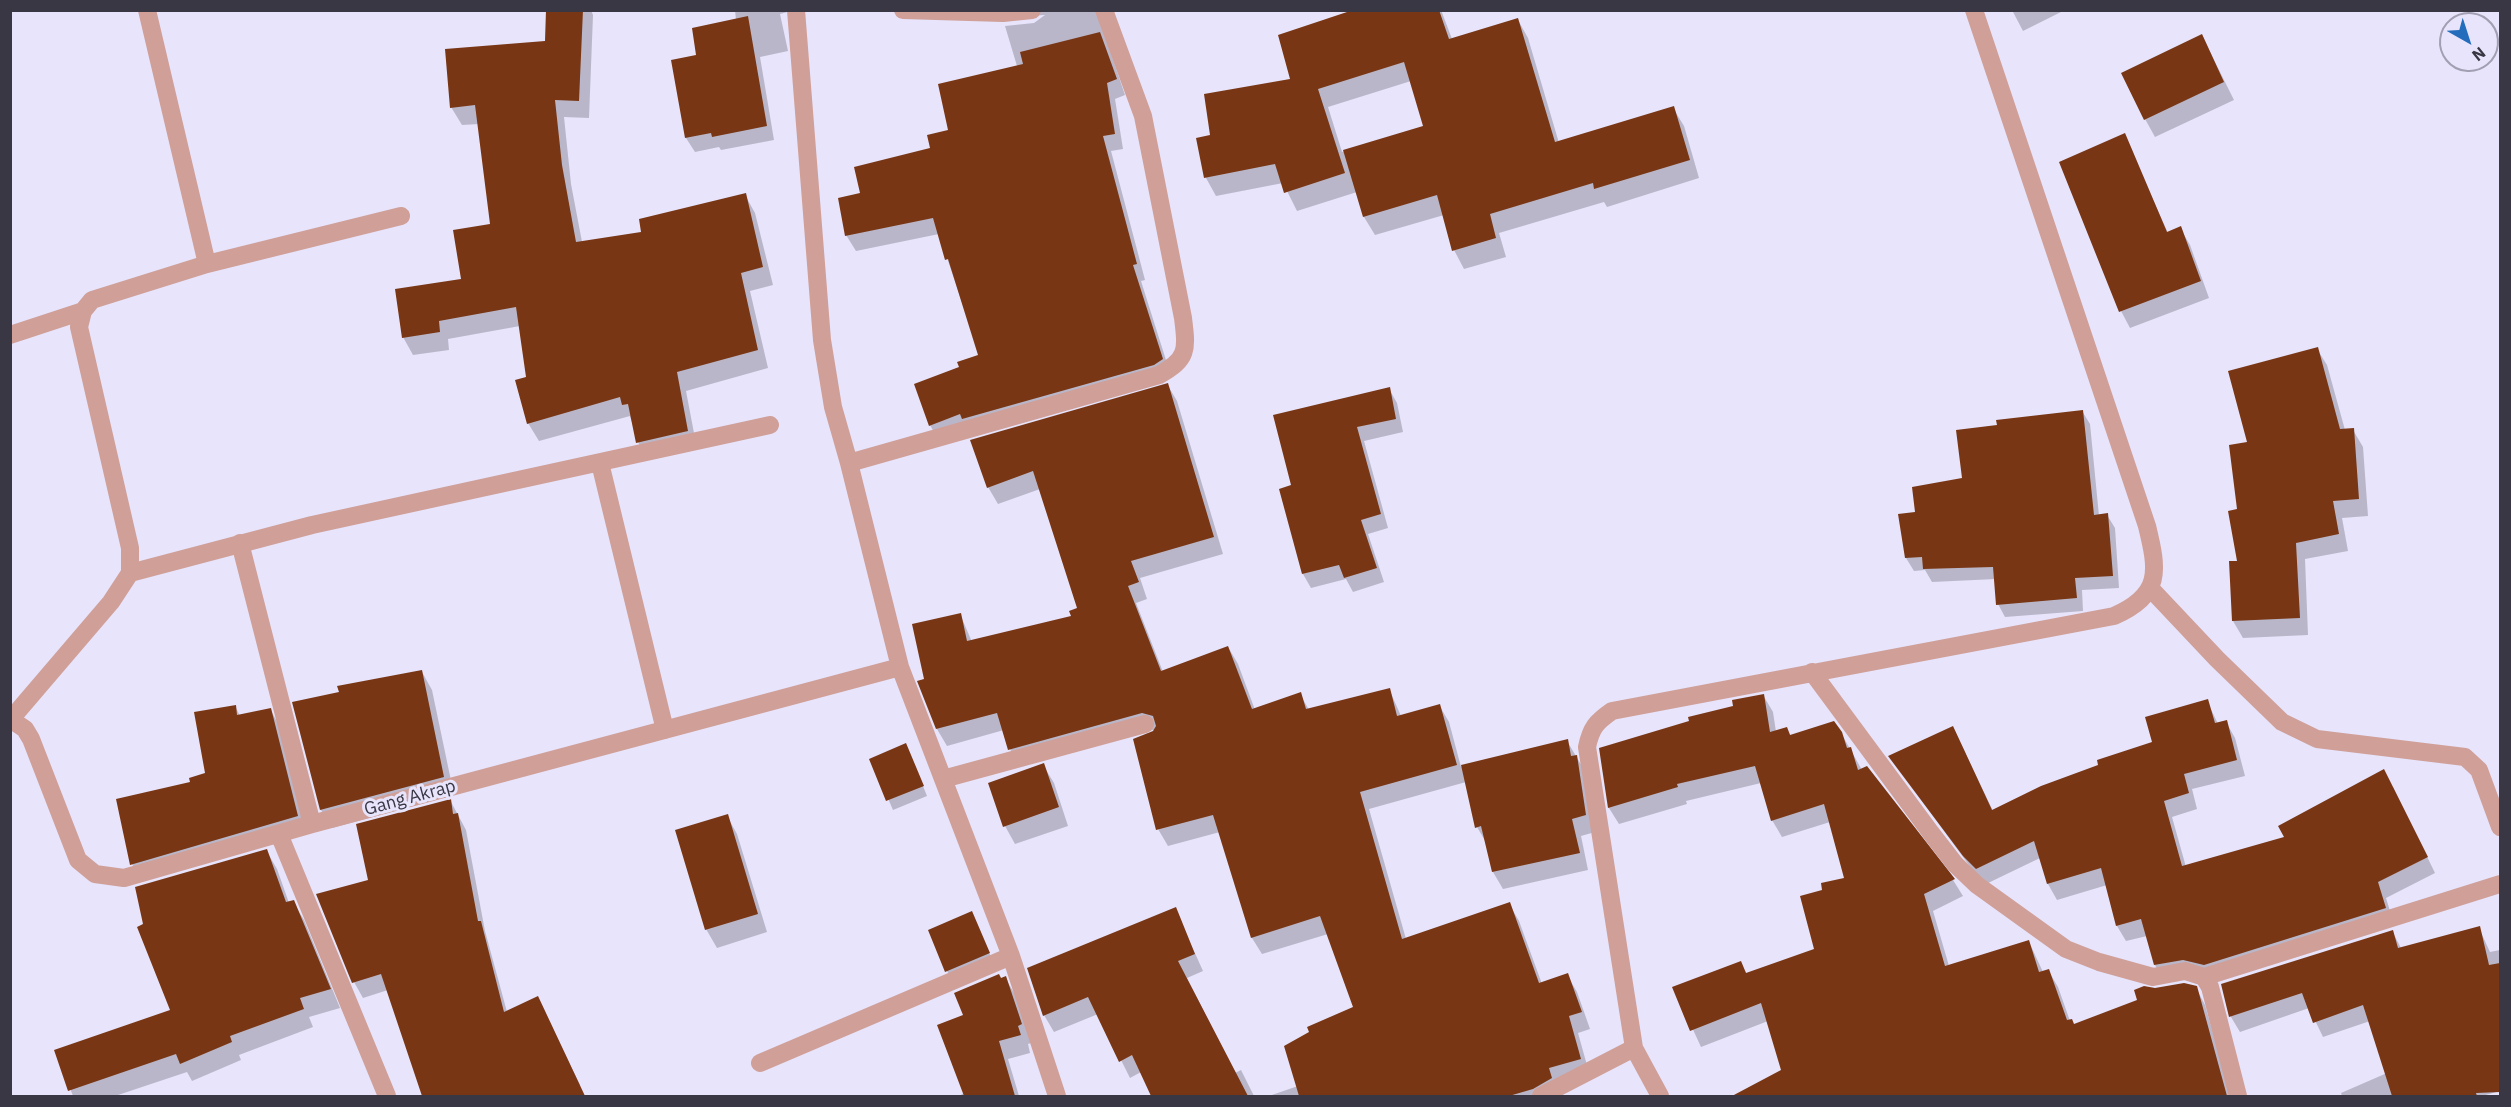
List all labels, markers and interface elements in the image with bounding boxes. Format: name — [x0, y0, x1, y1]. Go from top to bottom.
north arrow — [2439, 12, 2499, 72]
text: N — [2468, 43, 2490, 66]
street label: Gang Akrap — [362, 775, 458, 821]

